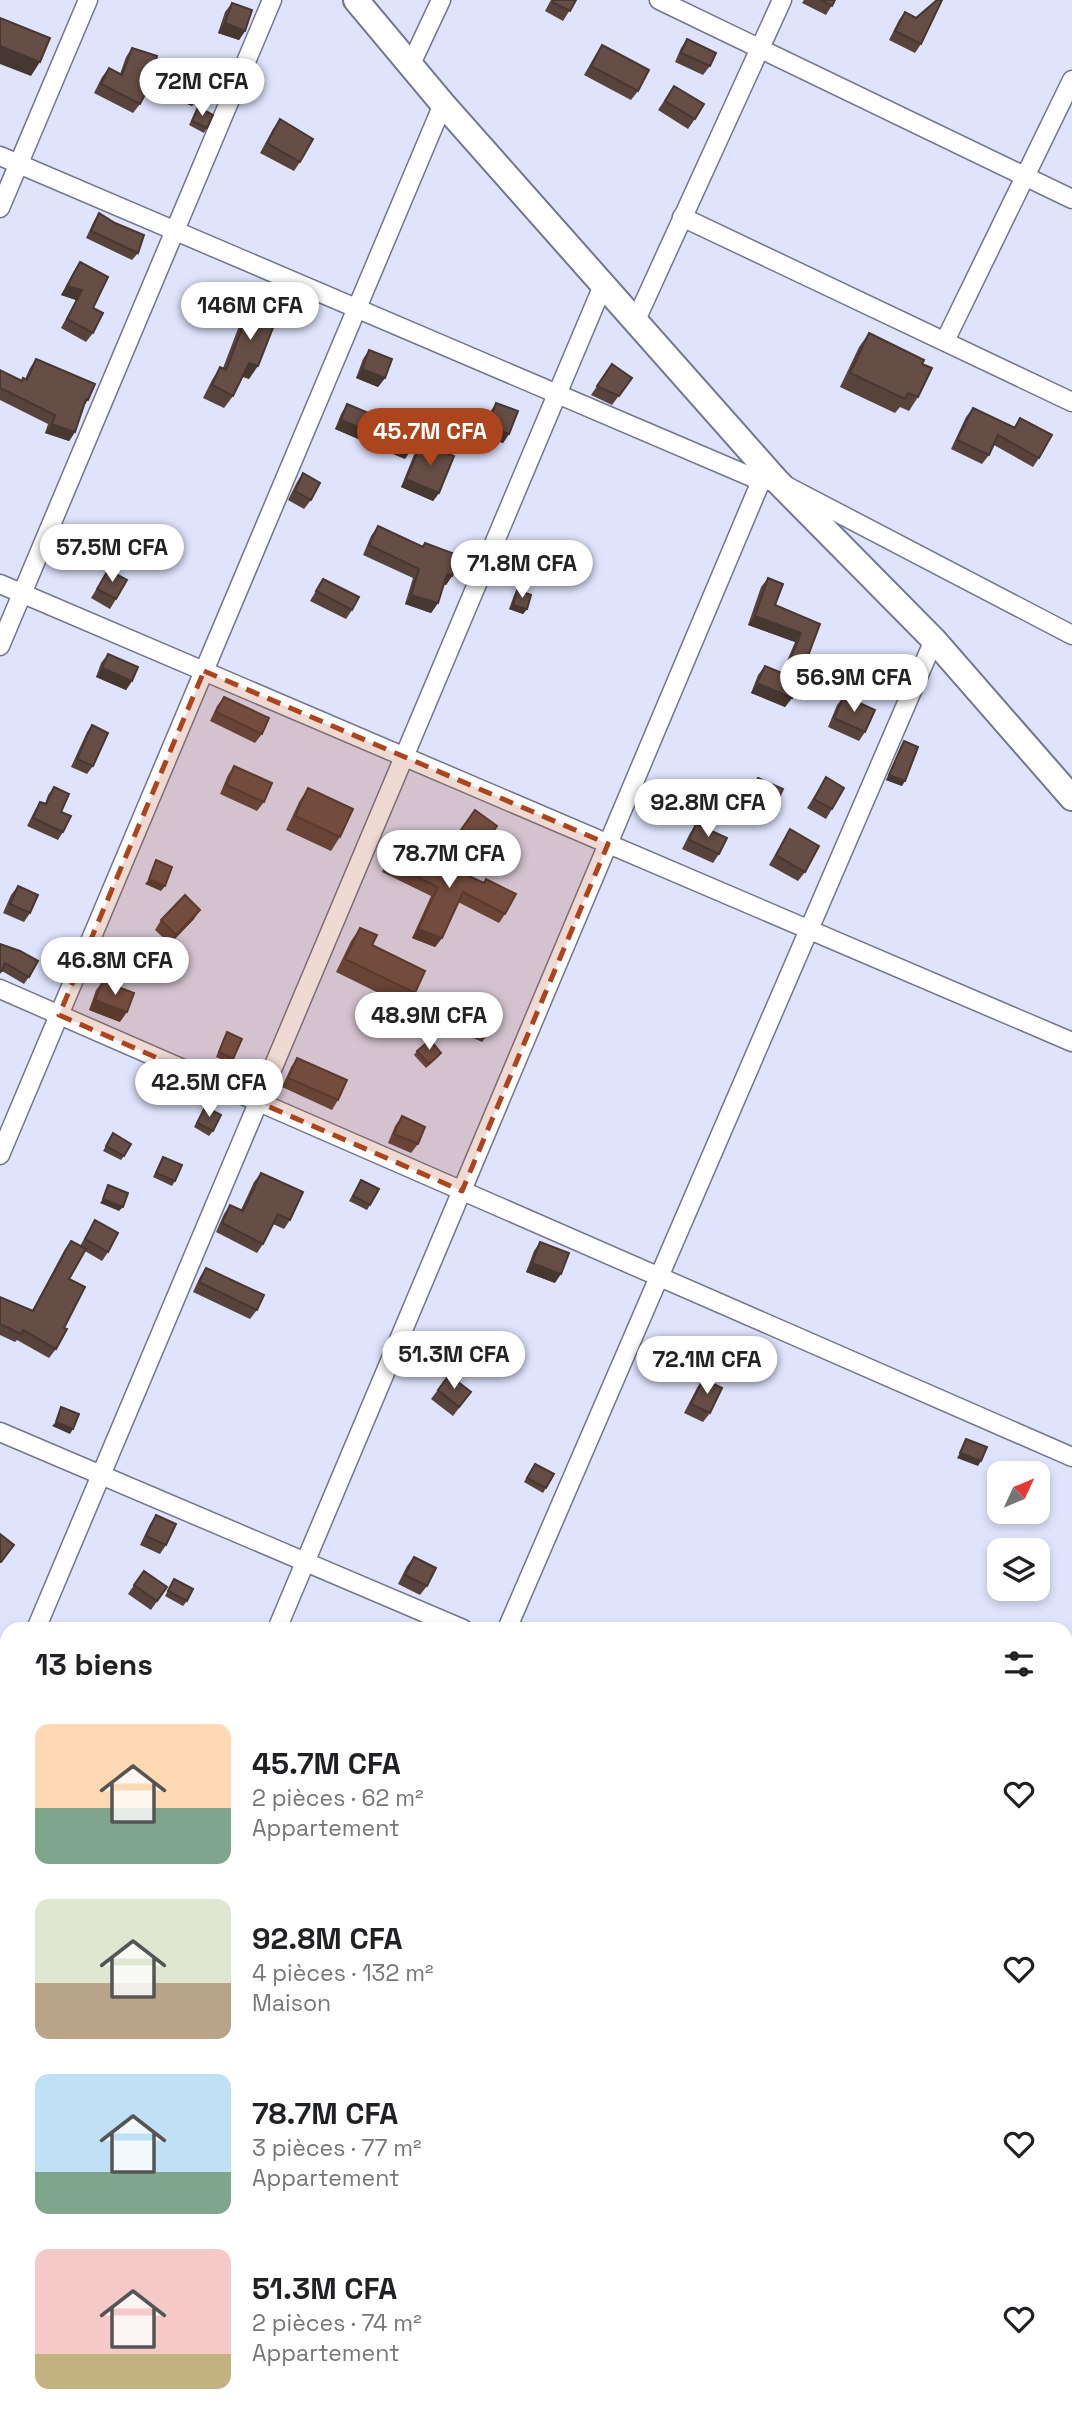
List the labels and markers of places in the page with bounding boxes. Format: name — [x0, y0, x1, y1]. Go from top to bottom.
pin: 72M CFA — [137, 58, 267, 118]
pin: 146M CFA — [178, 282, 322, 342]
pin: 45.7M CFA — [350, 408, 510, 468]
pin: 57.5M CFA — [32, 524, 192, 584]
pin: 71.8M CFA — [442, 540, 602, 600]
pin: 56.9M CFA — [774, 654, 934, 714]
pin: 92.8M CFA — [628, 780, 788, 839]
pin: 78.7M CFA — [369, 830, 529, 890]
pin: 46.8M CFA — [35, 937, 195, 997]
pin: 48.9M CFA — [349, 992, 509, 1052]
pin: 42.5M CFA — [129, 1060, 289, 1119]
pin: 51.3M CFA — [374, 1332, 534, 1391]
pin: 72.1M CFA — [627, 1336, 787, 1396]

